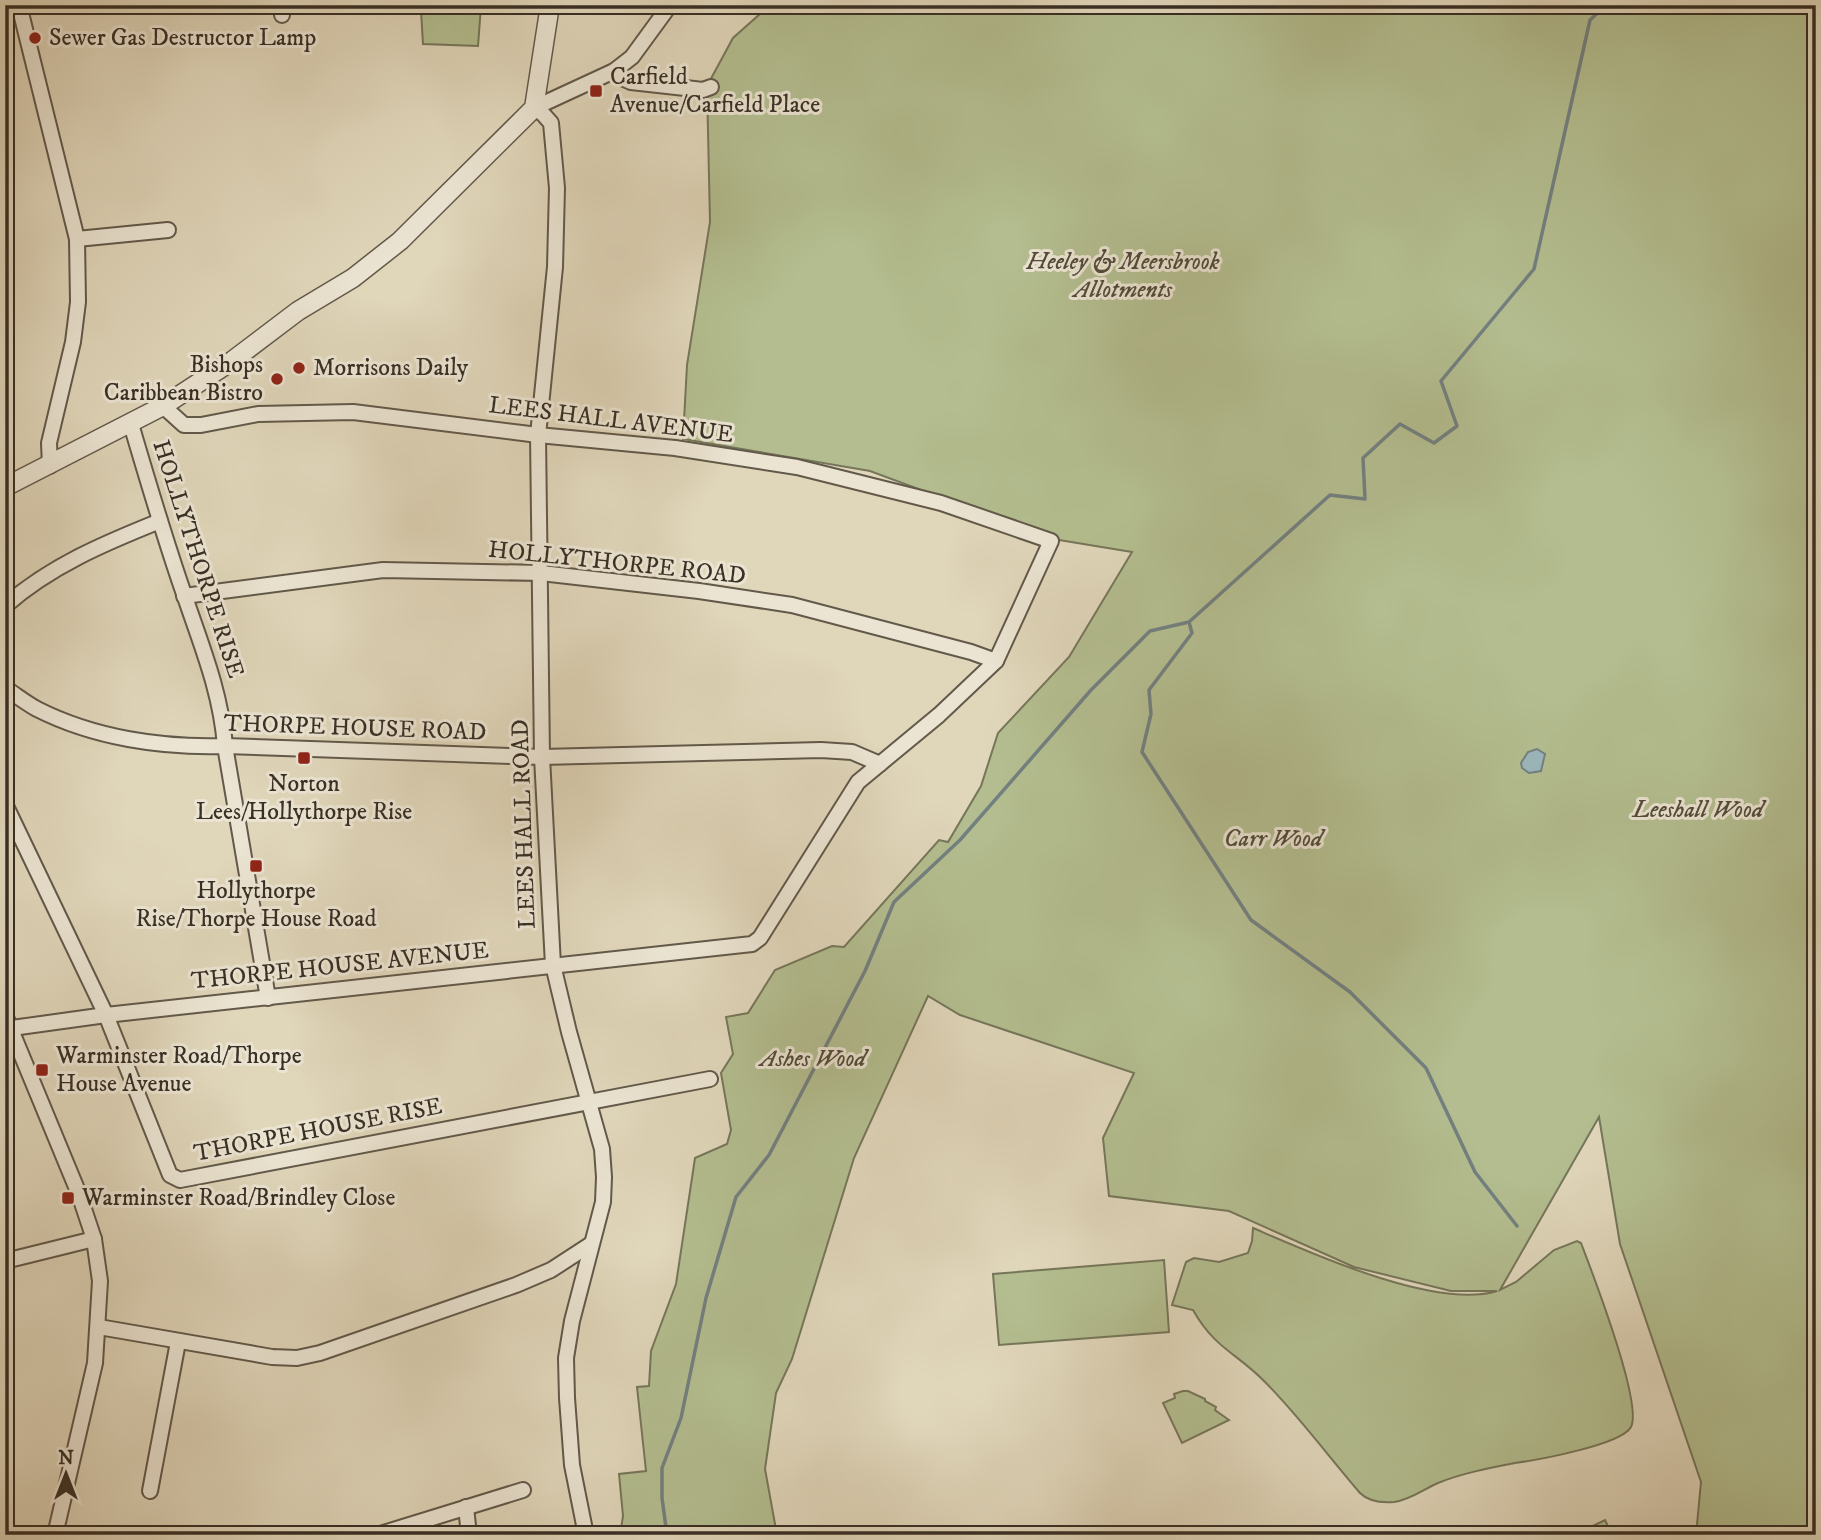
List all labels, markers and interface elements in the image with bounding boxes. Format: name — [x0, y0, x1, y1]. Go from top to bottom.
place label: Sewer Gas Destructor Lamp — [49, 23, 316, 53]
marker: Sewer Gas Destructor Lamp — [27, 30, 43, 46]
place label: Carfield Avenue/Carfield Place — [610, 62, 820, 120]
marker: Carfield Avenue/Carfield Place — [588, 83, 604, 99]
park label: Heeley & Meersbrook Allotments — [1025, 247, 1220, 305]
place label: Bishops Caribbean Bistro — [104, 350, 263, 408]
place label: Morrisons Daily — [313, 353, 469, 383]
marker: Morrisons Daily — [291, 360, 307, 376]
marker: Bishops Caribbean Bistro — [269, 371, 285, 387]
street label: LEES HALL AVENUE — [487, 390, 735, 450]
street label: HOLLYTHORPE RISE — [145, 436, 251, 682]
street label: HOLLYTHORPE ROAD — [487, 535, 747, 591]
street label: THORPE HOUSE ROAD — [223, 708, 487, 748]
street label: LEES HALL ROAD — [505, 719, 543, 929]
marker: Norton Lees/Hollythorpe Rise — [296, 750, 312, 766]
place label: Norton Lees/Hollythorpe Rise — [196, 769, 412, 827]
park label: Leeshall Wood — [1631, 795, 1767, 825]
park label: Carr Wood — [1224, 824, 1326, 854]
marker: Hollythorpe Rise/Thorpe House Road — [248, 858, 264, 874]
place label: Hollythorpe Rise/Thorpe House Road — [136, 876, 376, 934]
street label: THORPE HOUSE AVENUE — [190, 935, 490, 997]
place label: Warminster Road/Thorpe House Avenue — [55, 1041, 302, 1099]
park label: Ashes Wood — [757, 1044, 869, 1074]
marker: Warminster Road/Thorpe House Avenue — [34, 1062, 50, 1078]
street label: THORPE HOUSE RISE — [191, 1091, 445, 1169]
place label: Warminster Road/Brindley Close — [81, 1183, 395, 1213]
marker: Warminster Road/Brindley Close — [60, 1190, 76, 1206]
north arrow — [32, 1438, 102, 1508]
text: N — [58, 1447, 74, 1470]

